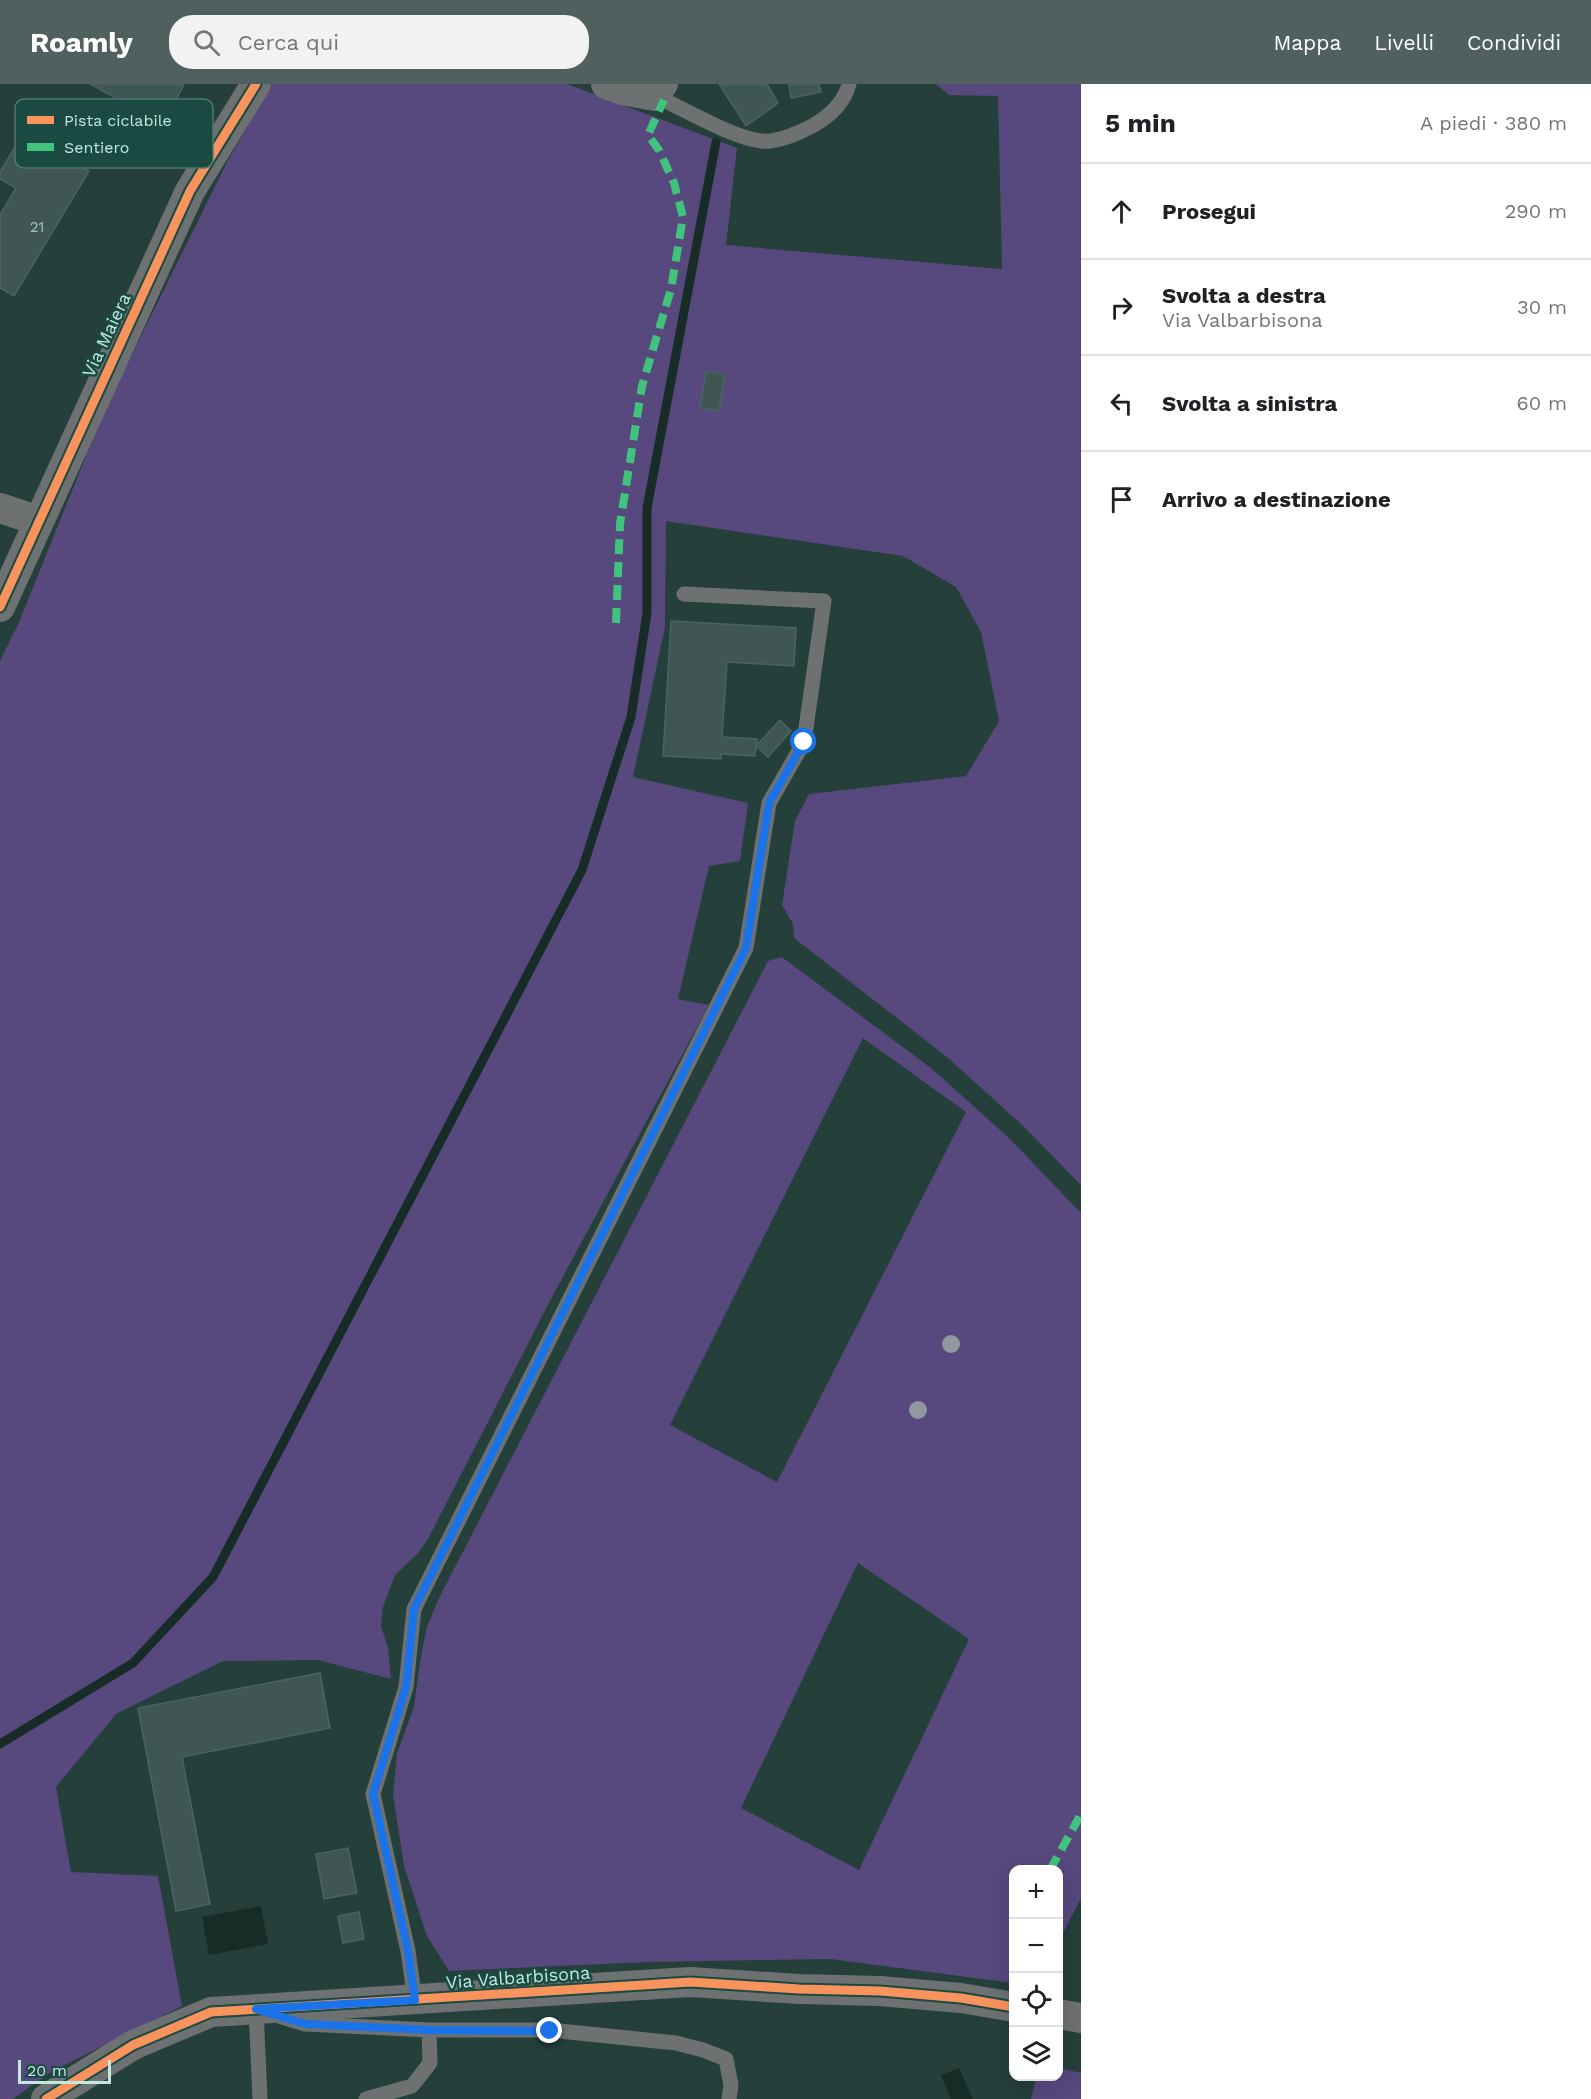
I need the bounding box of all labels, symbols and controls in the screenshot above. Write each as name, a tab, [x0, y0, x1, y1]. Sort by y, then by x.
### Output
search box	[169, 15, 589, 69]
text: Roamly	[30, 26, 133, 59]
icon: search	[190, 26, 223, 59]
text: Cerca qui	[238, 30, 339, 55]
text: Mappa	[1273, 30, 1341, 55]
text: Livelli	[1374, 30, 1434, 55]
text: Condividi	[1467, 30, 1561, 55]
legend	[15, 99, 213, 168]
text: 5 min	[1105, 108, 1176, 138]
text: Pista ciclabile	[64, 111, 172, 130]
text: A piedi · 380 m	[1420, 111, 1567, 135]
text: Sentiero	[64, 138, 129, 157]
icon: ahead	[1105, 195, 1138, 228]
text: Prosegui	[1162, 199, 1256, 224]
text: 290 m	[1505, 199, 1567, 223]
house number: 21	[30, 218, 44, 236]
text: Svolta a destra	[1162, 283, 1326, 308]
street label: Via Maiera	[77, 290, 135, 380]
icon: right	[1105, 291, 1138, 324]
text: 30 m	[1517, 295, 1567, 319]
text: Via Valbarbisona	[1162, 308, 1323, 332]
icon: left	[1105, 387, 1138, 420]
text: Svolta a sinistra	[1162, 391, 1337, 416]
text: 60 m	[1517, 391, 1567, 415]
icon: arrive	[1105, 483, 1138, 516]
text: Arrivo a destinazione	[1162, 487, 1391, 512]
route start	[790, 728, 816, 754]
map controls	[1009, 1865, 1063, 2081]
button: +	[1009, 1865, 1063, 1919]
button: −	[1009, 1919, 1063, 1973]
street label: Via Valbarbisona	[445, 1961, 591, 1993]
button: locate	[1009, 1973, 1063, 2027]
route end	[536, 2017, 562, 2043]
button: layers	[1009, 2027, 1063, 2081]
scale bar	[18, 2057, 111, 2084]
text: 20 m	[27, 2061, 67, 2080]

